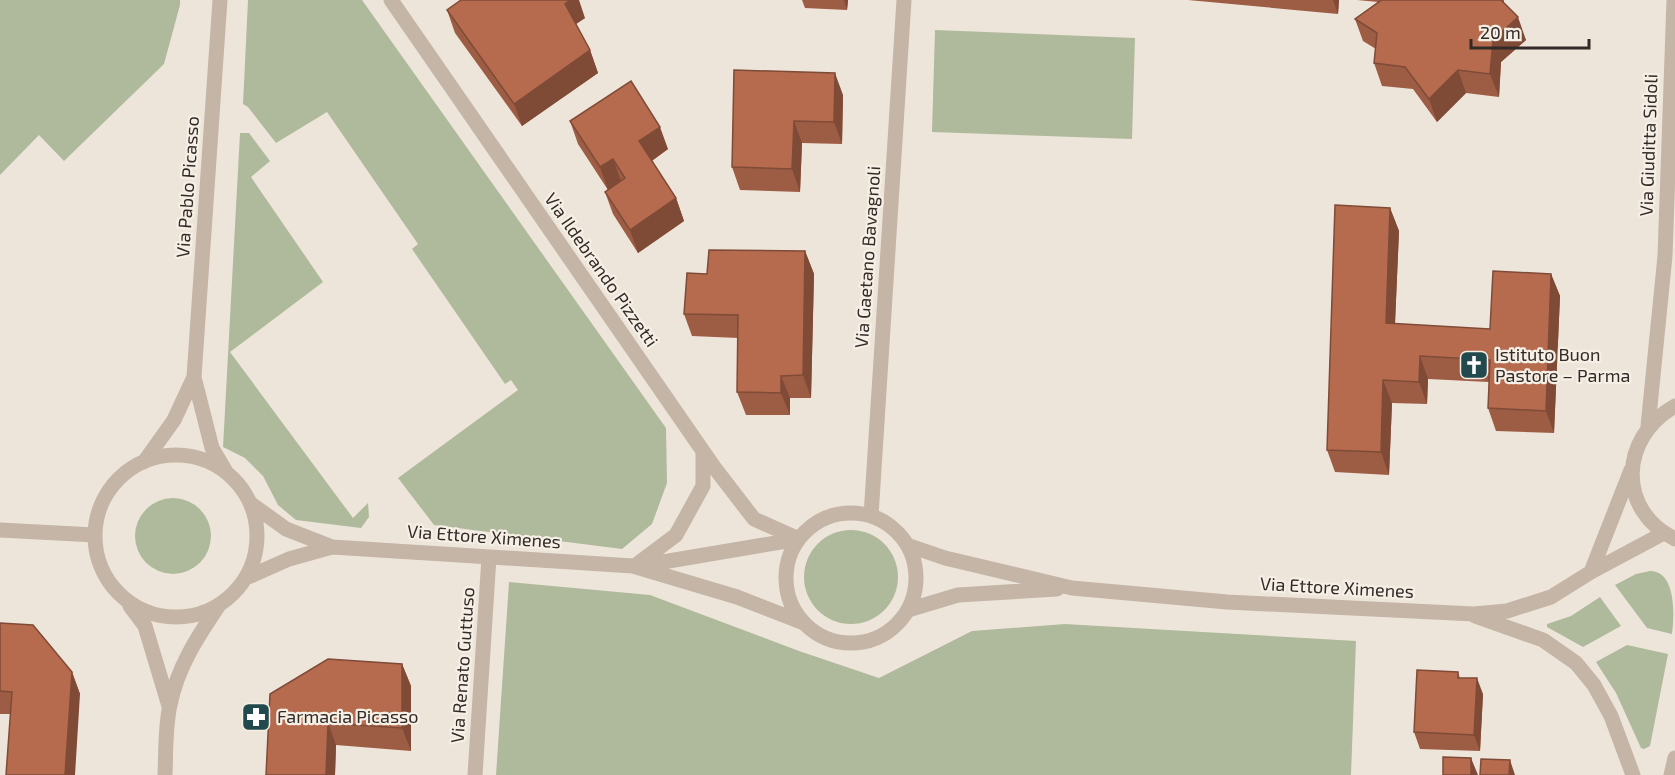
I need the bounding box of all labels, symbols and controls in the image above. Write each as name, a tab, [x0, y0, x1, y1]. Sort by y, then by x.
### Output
scale bar	[1471, 12, 1590, 50]
text: 20 m	[1480, 21, 1521, 43]
street label: Via Giuditta Sidoli	[1635, 73, 1661, 217]
street label: Via Pablo Picasso	[171, 115, 203, 258]
street label: Via Gaetano Bavagnoli	[850, 165, 884, 349]
street label: Via Ildebrando Pizzetti	[540, 188, 663, 351]
place label: Istituto Buon Pastore – Parma	[1495, 343, 1630, 386]
church icon: Istituto Buon Pastore – Parma	[1458, 349, 1490, 381]
street label: Via Ettore Ximenes	[406, 520, 562, 552]
street label: Via Ettore Ximenes	[1260, 572, 1415, 602]
street label: Via Renato Guttuso	[446, 586, 478, 744]
pharmacy icon: Farmacia Picasso	[240, 701, 272, 733]
place label: Farmacia Picasso	[277, 705, 418, 727]

